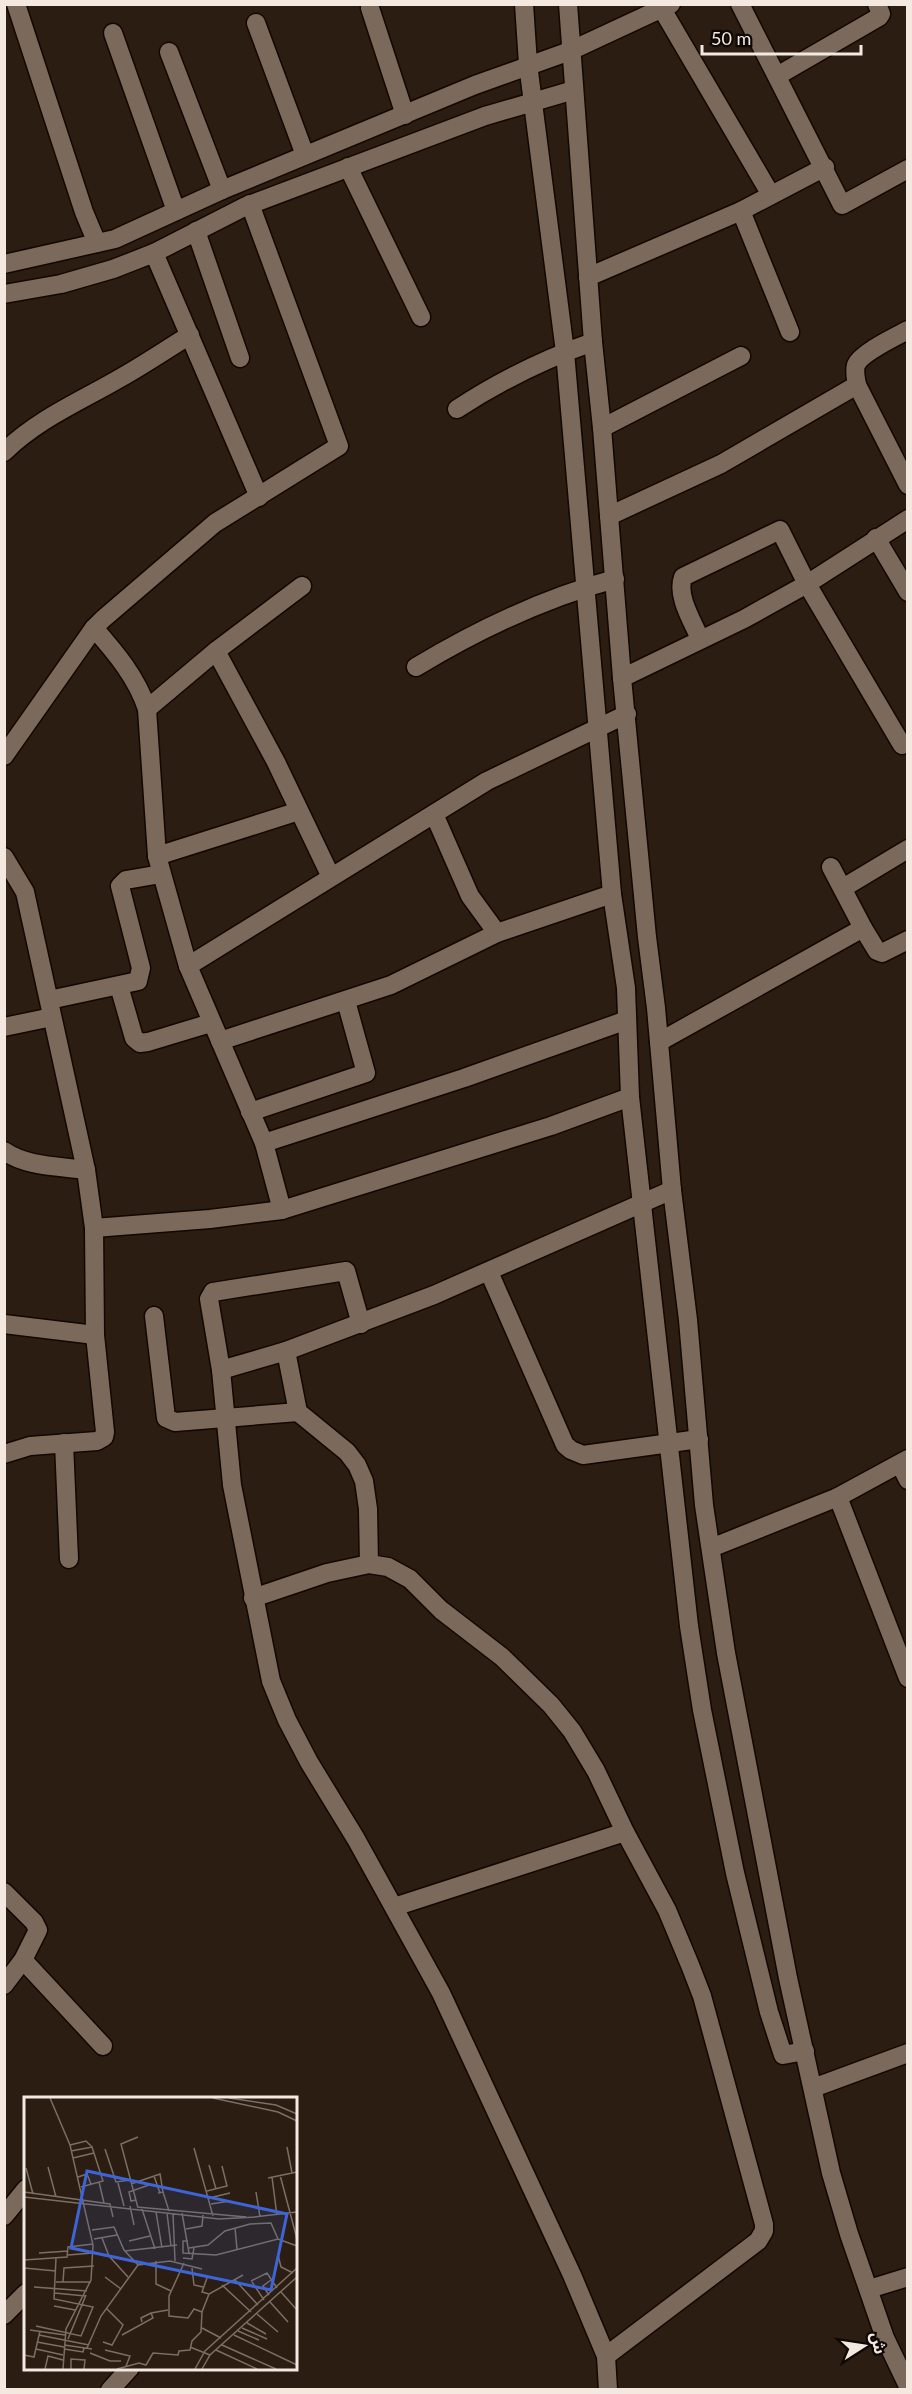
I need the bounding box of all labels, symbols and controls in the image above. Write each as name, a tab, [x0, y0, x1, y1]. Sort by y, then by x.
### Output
scale bar	[702, 18, 861, 56]
text: 50 m	[711, 27, 751, 49]
inset map	[24, 2097, 297, 2370]
north arrow	[834, 2316, 894, 2376]
text: ش	[867, 2330, 891, 2356]

